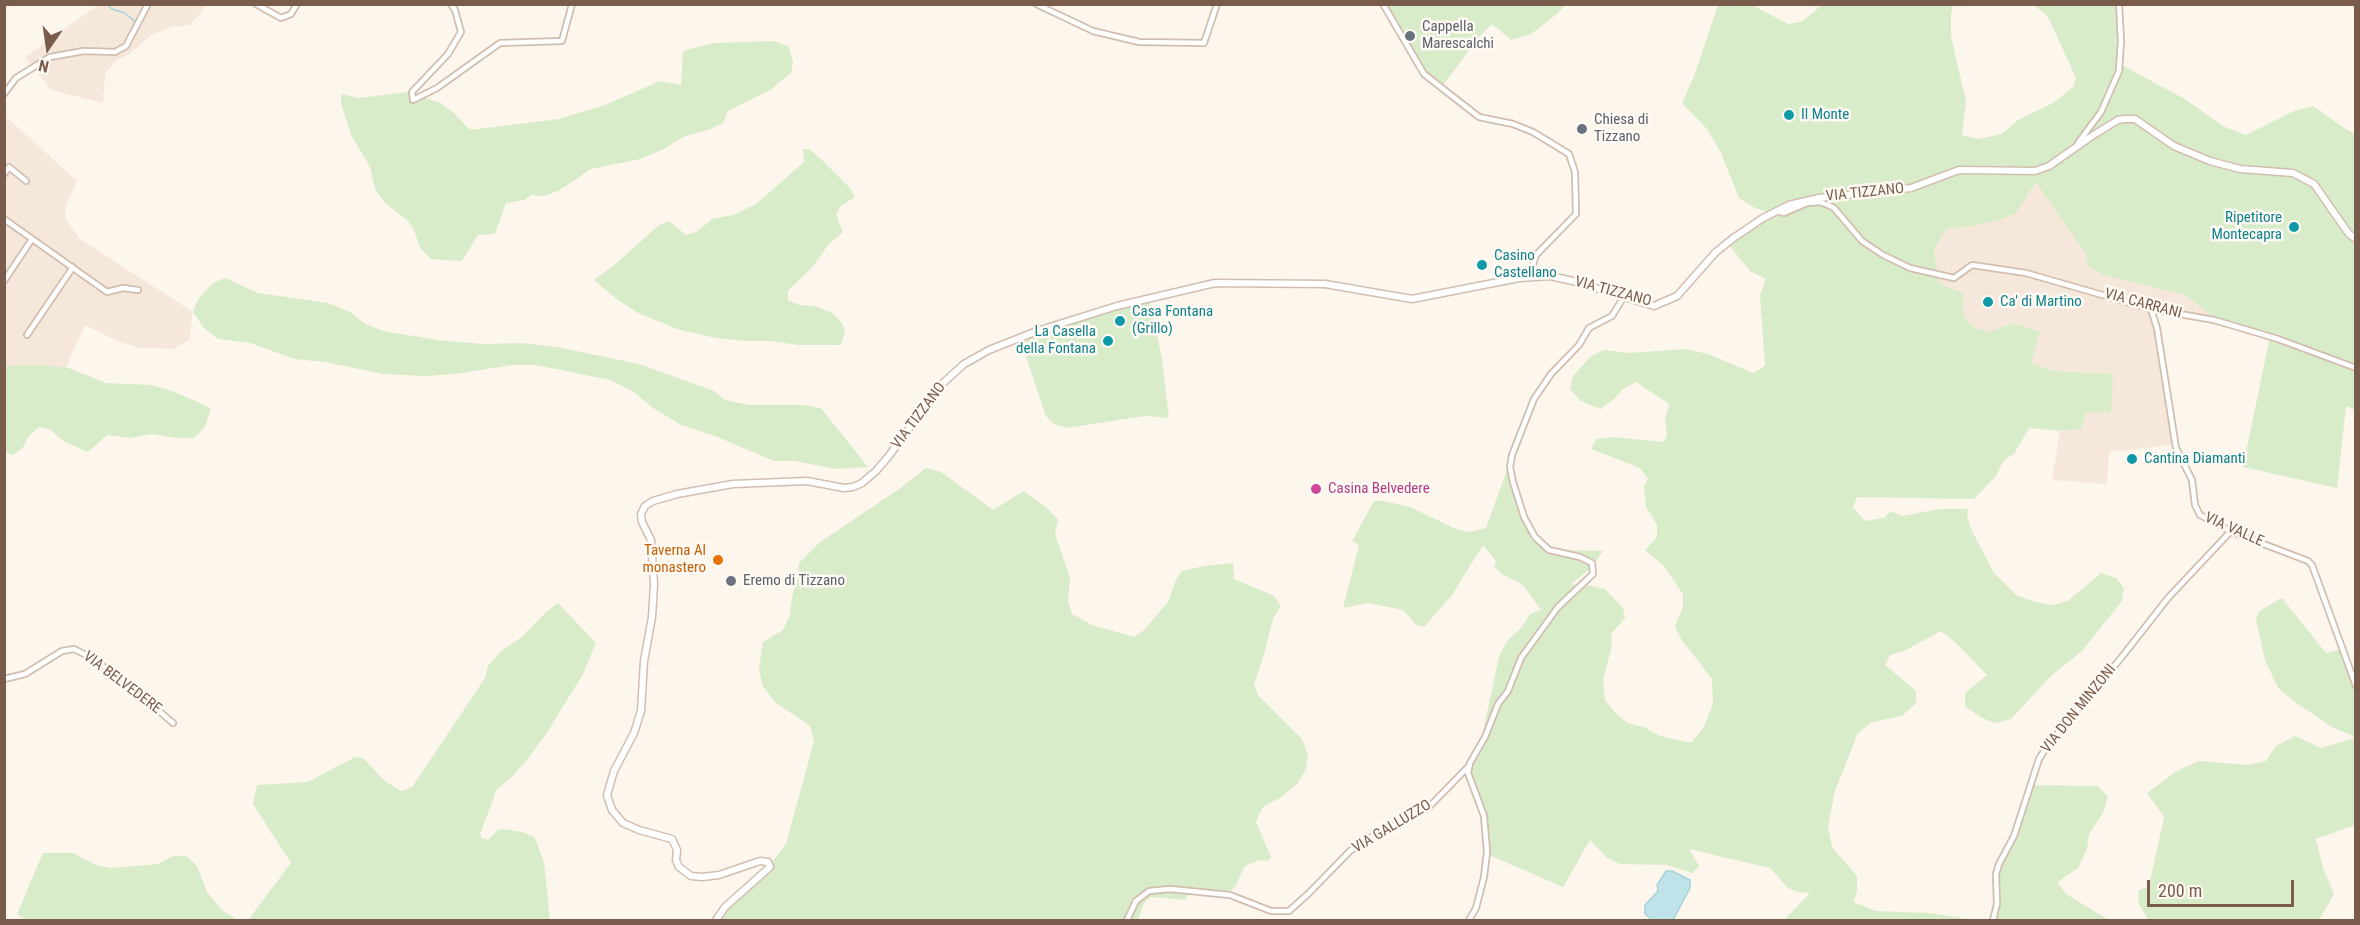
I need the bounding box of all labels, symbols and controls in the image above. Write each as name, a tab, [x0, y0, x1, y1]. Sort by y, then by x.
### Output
north arrow	[18, 18, 78, 78]
place label: Cappella Marescalchi	[1422, 18, 1494, 53]
marker: Cappella Marescalchi	[1403, 29, 1417, 43]
text: N	[37, 56, 51, 76]
place label: Il Monte	[1801, 106, 1849, 124]
marker: Il Monte	[1782, 108, 1796, 122]
place label: Chiesa di Tizzano	[1594, 111, 1649, 146]
marker: Chiesa di Tizzano	[1575, 122, 1589, 136]
street label: VIA TIZZANO	[1825, 180, 1905, 206]
place label: Ripetitore Montecapra	[2211, 209, 2282, 244]
marker: Ripetitore Montecapra	[2287, 220, 2301, 234]
place label: Casino Castellano	[1494, 247, 1557, 282]
marker: Casino Castellano	[1475, 258, 1489, 272]
street label: VIA TIZZANO	[1573, 273, 1653, 311]
street label: VIA CARRANI	[2102, 285, 2184, 323]
place label: Ca' di Martino	[2000, 293, 2082, 311]
marker: Ca' di Martino	[1981, 295, 1995, 309]
place label: Casa Fontana (Grillo)	[1132, 303, 1213, 338]
marker: Casa Fontana (Grillo)	[1113, 314, 1127, 328]
place label: La Casella della Fontana	[1016, 323, 1096, 358]
marker: La Casella della Fontana	[1101, 334, 1115, 348]
street label: VIA TIZZANO	[888, 379, 950, 453]
place label: Cantina Diamanti	[2144, 450, 2246, 468]
marker: Cantina Diamanti	[2125, 452, 2139, 466]
place label: Casina Belvedere	[1328, 480, 1430, 498]
marker: Casina Belvedere	[1309, 482, 1323, 496]
street label: VIA VALLE	[2202, 509, 2266, 551]
place label: Taverna Al monastero	[642, 542, 706, 577]
marker: Taverna Al monastero	[711, 553, 725, 567]
place label: Eremo di Tizzano	[743, 572, 845, 590]
marker: Eremo di Tizzano	[724, 574, 738, 588]
street label: VIA BELVEDERE	[79, 648, 165, 718]
street label: VIA DON MINZONI	[2038, 661, 2120, 757]
street label: VIA GALLUZZO	[1349, 796, 1435, 858]
scale bar	[2150, 868, 2297, 906]
text: 200 m	[2158, 880, 2202, 901]

